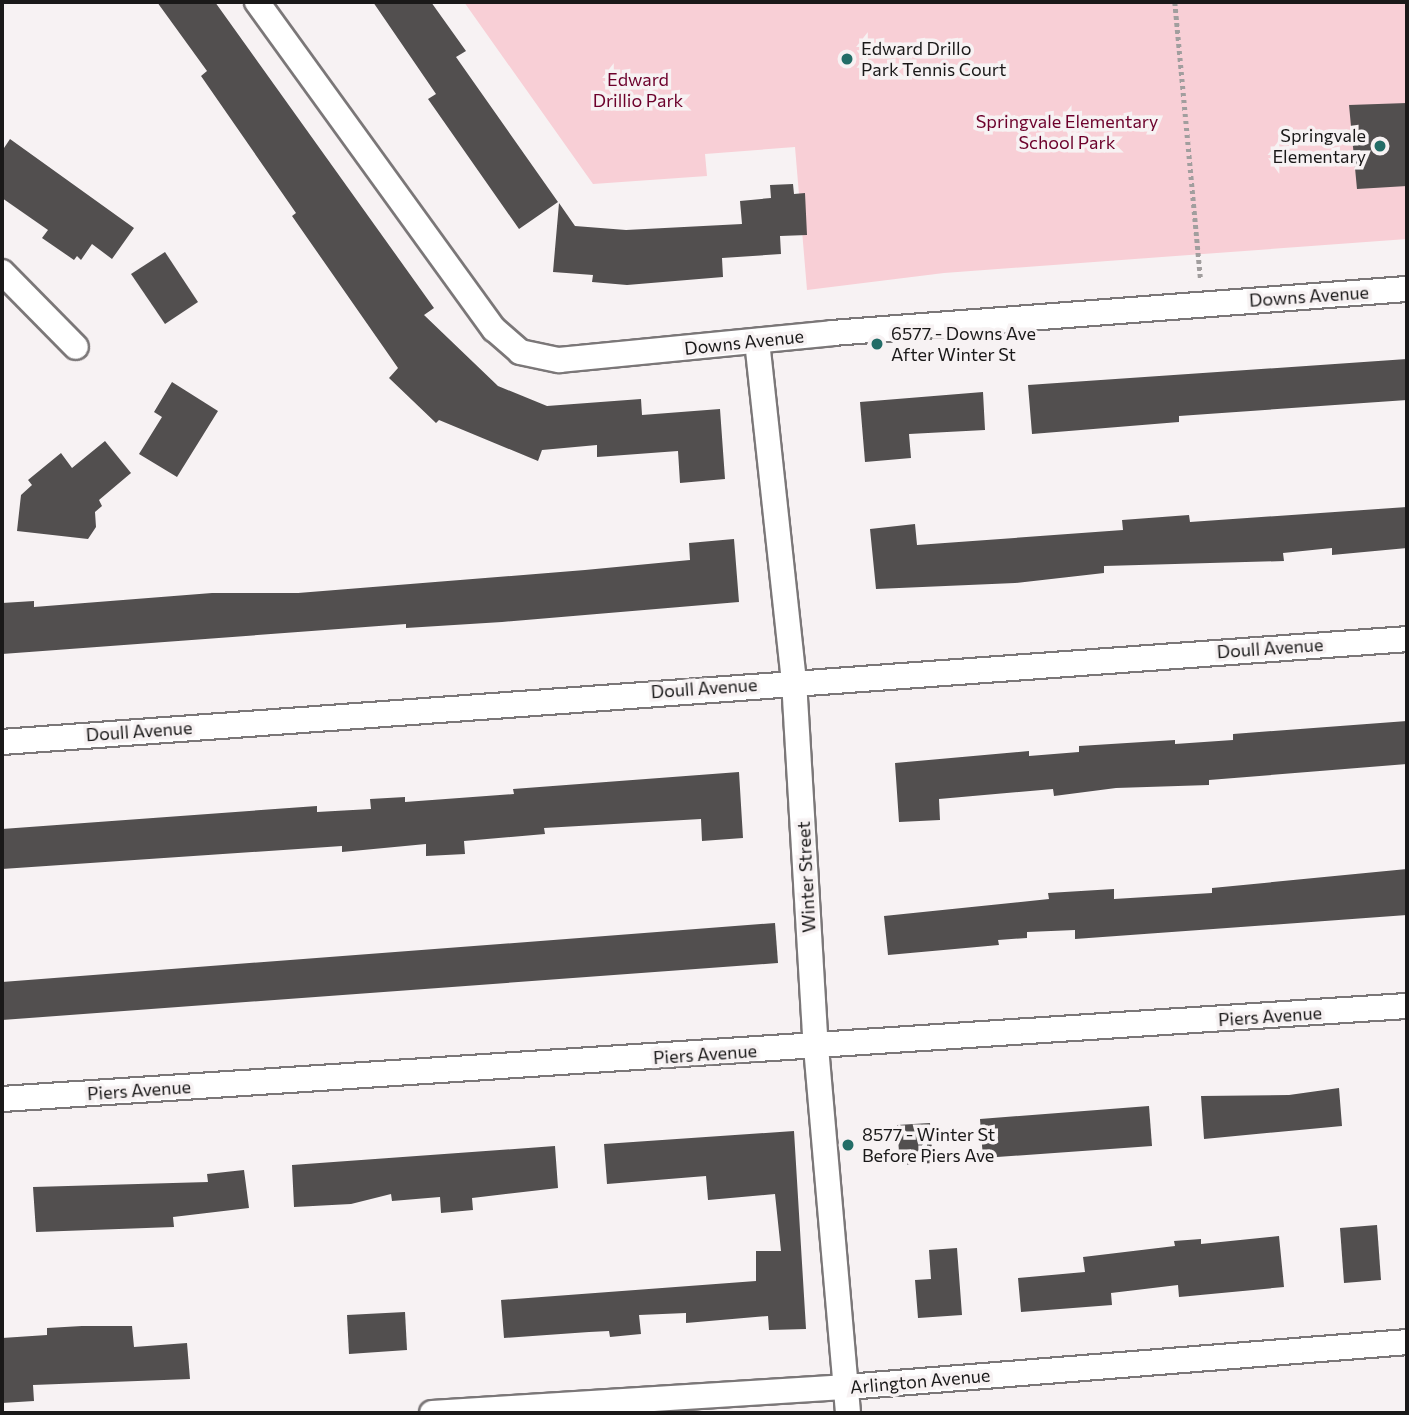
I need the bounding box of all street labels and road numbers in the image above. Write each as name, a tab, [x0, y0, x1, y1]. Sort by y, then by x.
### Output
street label: Downs Avenue	[1248, 281, 1370, 311]
street label: Downs Avenue	[683, 325, 805, 359]
street label: Doull Avenue	[1216, 634, 1324, 662]
street label: Doull Avenue	[650, 674, 758, 702]
street label: Doull Avenue	[85, 717, 193, 745]
street label: Winter Street	[792, 821, 820, 933]
street label: Piers Avenue	[1217, 1002, 1323, 1030]
street label: Piers Avenue	[652, 1040, 758, 1068]
street label: Piers Avenue	[86, 1076, 192, 1104]
street label: Arlington Avenue	[849, 1364, 991, 1398]

